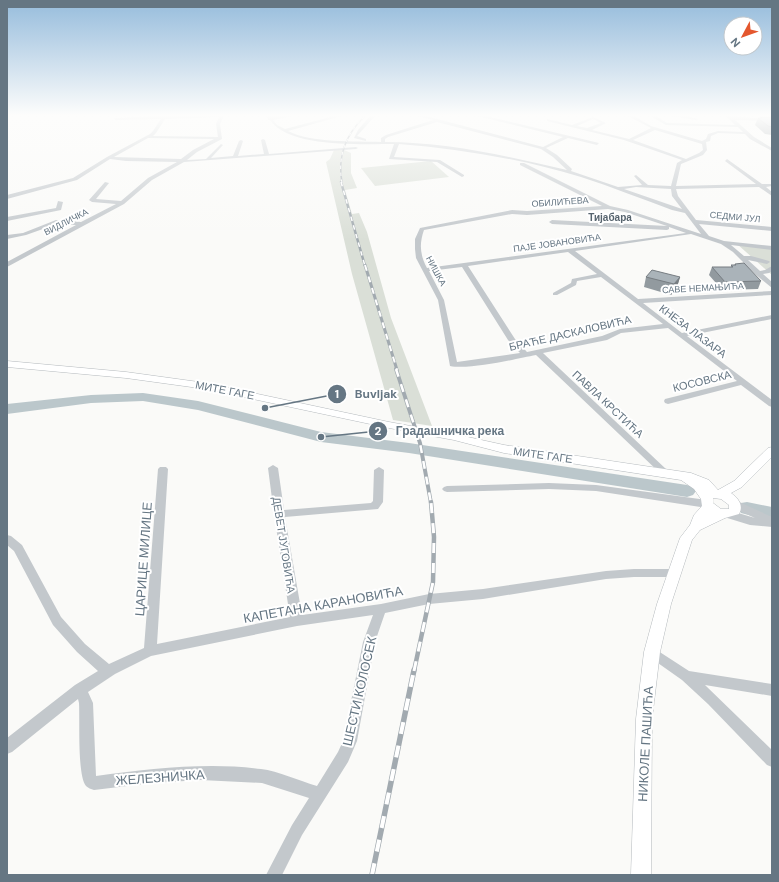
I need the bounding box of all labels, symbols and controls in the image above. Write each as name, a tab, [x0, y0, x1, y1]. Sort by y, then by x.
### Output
north arrow	[723, 16, 763, 56]
text: N	[728, 35, 743, 50]
street label: ОБИЛИЋЕВА	[531, 194, 589, 210]
street label: ВИДЛИЧКА	[42, 206, 90, 238]
street label: СЕДМИ ЈУЛ	[709, 209, 761, 225]
district label: Тијабара	[588, 211, 632, 224]
street label: ПАЈЕ ЈОВАНОВИЋА	[512, 231, 602, 255]
street label: НИШКА	[423, 254, 449, 288]
street label: САВЕ НЕМАЊИЋА	[662, 280, 744, 296]
street label: КНЕЗА ЛАЗАРА	[657, 301, 730, 361]
street label: БРАЋЕ ДАСКАЛОВИЋА	[508, 312, 633, 354]
street label: ПАВЛА КРСТИЋА	[569, 367, 647, 441]
street label: КОСОВСКА	[671, 367, 733, 395]
street label: МИТЕ ГАГЕ	[194, 377, 256, 403]
callout: Buvljak	[327, 382, 406, 406]
text: 1	[335, 386, 339, 402]
text: Buvljak	[355, 386, 397, 402]
callout: Градашничка река	[368, 419, 512, 443]
text: 2	[375, 423, 382, 439]
text: Градашничка река	[396, 423, 505, 439]
street label: МИТЕ ГАГЕ	[512, 444, 574, 466]
street label: ДЕВЕТ ЈУГОВИЋА	[269, 496, 299, 595]
street label: ЦАРИЦЕ МИЛИЦЕ	[131, 501, 156, 617]
street label: КАПЕТАНА КАРАНОВИЋА	[242, 582, 405, 627]
street label: ШЕСТИ КОЛОСЕК	[339, 634, 380, 748]
street label: НИКОЛЕ ПАШИЋА	[634, 685, 657, 802]
street label: ЖЕЛЕЗНИЧКА	[115, 766, 205, 789]

